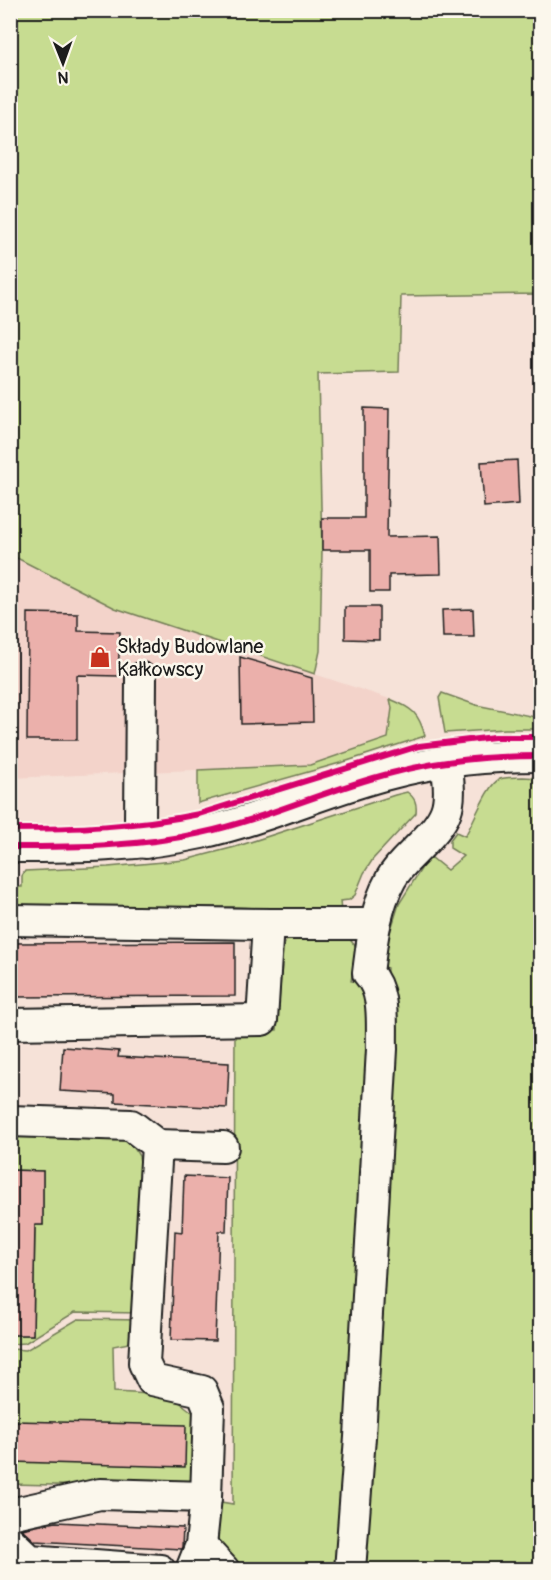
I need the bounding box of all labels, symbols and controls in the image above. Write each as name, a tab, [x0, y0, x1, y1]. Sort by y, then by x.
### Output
north arrow	[33, 33, 93, 93]
text: N	[57, 67, 69, 87]
place label: Składy Budowlane Kałkowscy	[117, 634, 263, 682]
shop icon: Składy Budowlane Kałkowscy	[88, 645, 112, 669]

